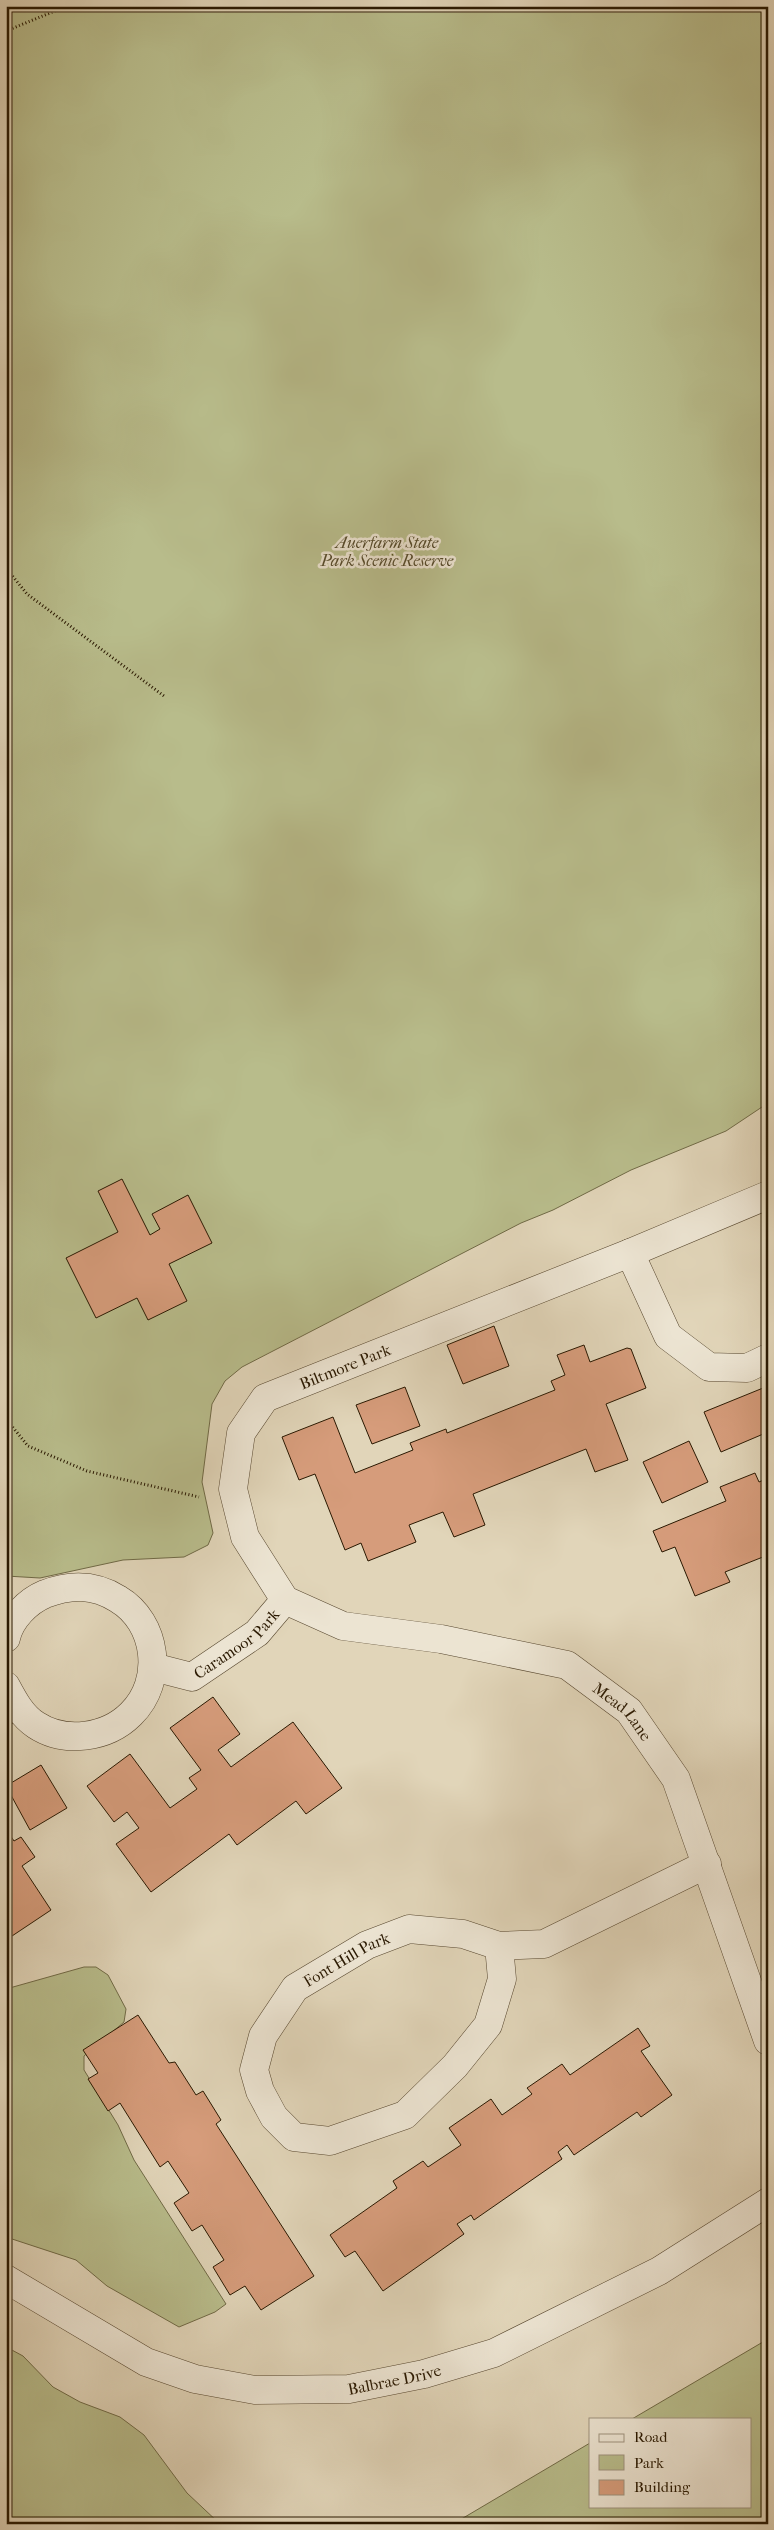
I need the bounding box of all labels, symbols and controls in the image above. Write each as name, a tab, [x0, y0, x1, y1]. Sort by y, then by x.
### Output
park label: Auerfarm State Park Scenic Reserve	[320, 533, 454, 570]
street label: Biltmore Park	[297, 1339, 394, 1393]
street label: Caramoor Park	[190, 1604, 284, 1683]
street label: Mead Lane	[589, 1678, 656, 1744]
street label: Font Hill Park	[299, 1928, 393, 1991]
street label: Balbrae Drive	[346, 2360, 444, 2399]
legend	[589, 2418, 752, 2508]
text: Road	[634, 2428, 668, 2446]
text: Park	[634, 2454, 664, 2472]
text: Building	[634, 2478, 691, 2496]

